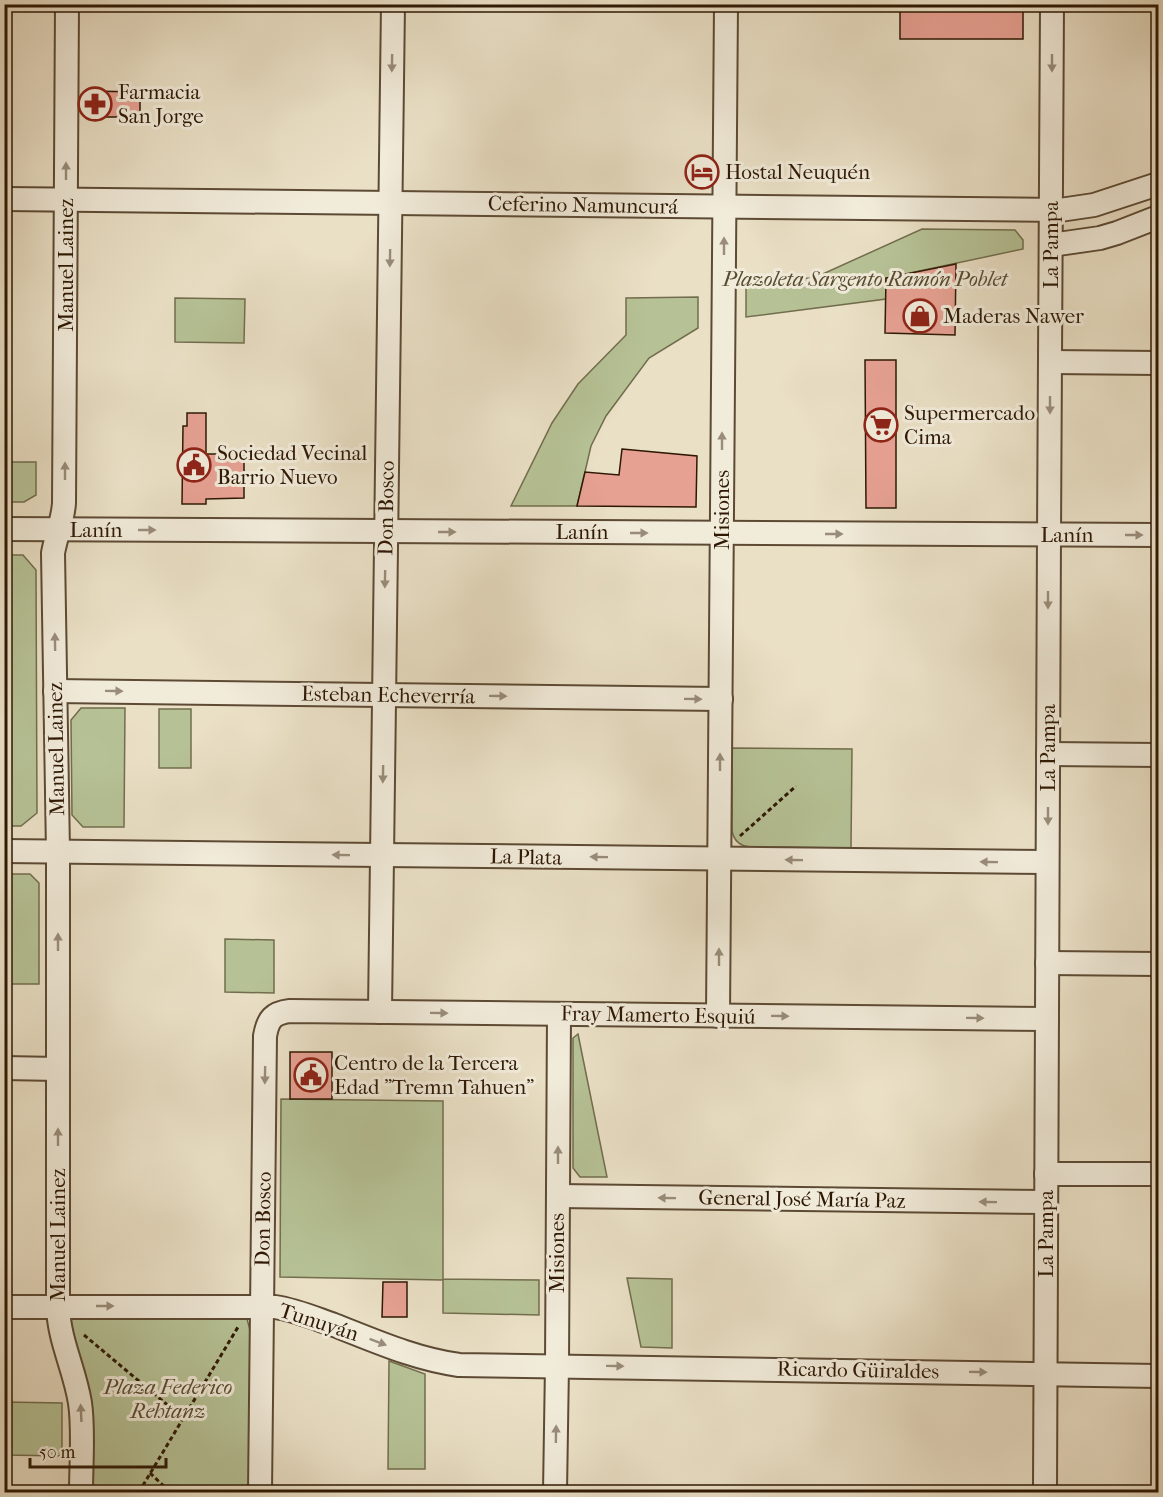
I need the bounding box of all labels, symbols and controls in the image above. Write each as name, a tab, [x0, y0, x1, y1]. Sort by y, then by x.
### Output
one-way arrow	[387, 53, 397, 72]
one-way arrow	[1047, 53, 1057, 72]
place label: Farmacia San Jorge	[118, 80, 204, 128]
pharmacy icon: Farmacia San Jorge	[77, 86, 113, 122]
hotel icon: Hostal Neuquén	[684, 154, 720, 190]
place label: Hostal Neuquén	[725, 160, 870, 184]
one-way arrow	[61, 162, 71, 181]
street label: Ceferino Namuncurá	[488, 191, 679, 219]
street label: Manuel Lainez	[54, 198, 78, 332]
street label: La Pampa	[1039, 201, 1063, 289]
one-way arrow	[719, 237, 729, 256]
one-way arrow	[385, 248, 394, 267]
park label: Plazoleta Sargento Ramón Poblet	[722, 267, 1009, 291]
shop icon: Maderas Nawer	[902, 298, 938, 334]
place label: Maderas Nawer	[943, 304, 1084, 328]
one-way arrow	[1045, 395, 1054, 414]
place label: Supermercado Cima	[904, 401, 1035, 449]
supermarket icon: Supermercado Cima	[863, 407, 899, 443]
one-way arrow	[718, 432, 727, 451]
place label: Sociedad Vecinal Barrio Nuevo	[217, 441, 368, 489]
public building icon: Sociedad Vecinal Barrio Nuevo	[176, 447, 212, 483]
street label: Don Bosco	[373, 460, 399, 556]
one-way arrow	[60, 462, 69, 481]
street label: Misiones	[710, 470, 734, 550]
street label: Lanín	[69, 518, 123, 542]
street label: Lanín	[555, 520, 609, 544]
street label: Lanín	[1040, 523, 1094, 547]
one-way arrow	[137, 525, 156, 535]
one-way arrow	[437, 527, 456, 536]
one-way arrow	[629, 528, 648, 538]
one-way arrow	[824, 529, 843, 539]
one-way arrow	[1124, 530, 1143, 540]
one-way arrow	[381, 569, 390, 588]
one-way arrow	[1043, 590, 1053, 609]
one-way arrow	[50, 632, 60, 651]
street label: Esteban Echeverría	[301, 681, 475, 709]
street label: Manuel Lainez	[43, 682, 69, 816]
one-way arrow	[104, 687, 123, 696]
one-way arrow	[488, 692, 507, 701]
one-way arrow	[683, 694, 702, 704]
street label: La Pampa	[1036, 704, 1060, 792]
one-way arrow	[715, 753, 725, 772]
one-way arrow	[378, 764, 388, 783]
one-way arrow	[1043, 806, 1053, 825]
street label: La Plata	[490, 844, 563, 870]
one-way arrow	[331, 850, 350, 860]
one-way arrow	[589, 853, 608, 862]
one-way arrow	[784, 855, 803, 864]
one-way arrow	[979, 857, 998, 867]
one-way arrow	[53, 932, 63, 951]
one-way arrow	[714, 948, 724, 967]
street label: Fray Mamerto Esquiú	[560, 1001, 756, 1029]
one-way arrow	[429, 1008, 448, 1018]
one-way arrow	[771, 1011, 790, 1021]
one-way arrow	[966, 1013, 985, 1023]
place label: Centro de la Tercera Edad "Tremn Tahuen"	[334, 1051, 534, 1099]
public building icon: Centro de la Tercera Edad "Tremn Tahuen"	[293, 1057, 329, 1093]
one-way arrow	[260, 1066, 270, 1085]
one-way arrow	[53, 1127, 63, 1146]
one-way arrow	[553, 1146, 563, 1165]
street label: Manuel Lainez	[46, 1168, 70, 1302]
street label: Don Bosco	[250, 1171, 276, 1267]
street label: General José María Paz	[698, 1185, 906, 1213]
street label: La Pampa	[1034, 1190, 1058, 1278]
one-way arrow	[657, 1193, 676, 1203]
one-way arrow	[978, 1197, 997, 1206]
street label: Misiones	[545, 1213, 569, 1293]
street label: Tunuyán	[276, 1298, 362, 1346]
one-way arrow	[95, 1302, 114, 1311]
one-way arrow	[369, 1338, 387, 1347]
street label: Ricardo Güiraldes	[777, 1357, 940, 1383]
one-way arrow	[606, 1362, 625, 1371]
one-way arrow	[969, 1368, 988, 1377]
park label: Plaza Federico Rehtanz	[103, 1375, 233, 1423]
one-way arrow	[76, 1404, 85, 1423]
one-way arrow	[551, 1425, 560, 1444]
scale bar	[30, 1431, 166, 1469]
text: 50 m	[39, 1442, 76, 1463]

